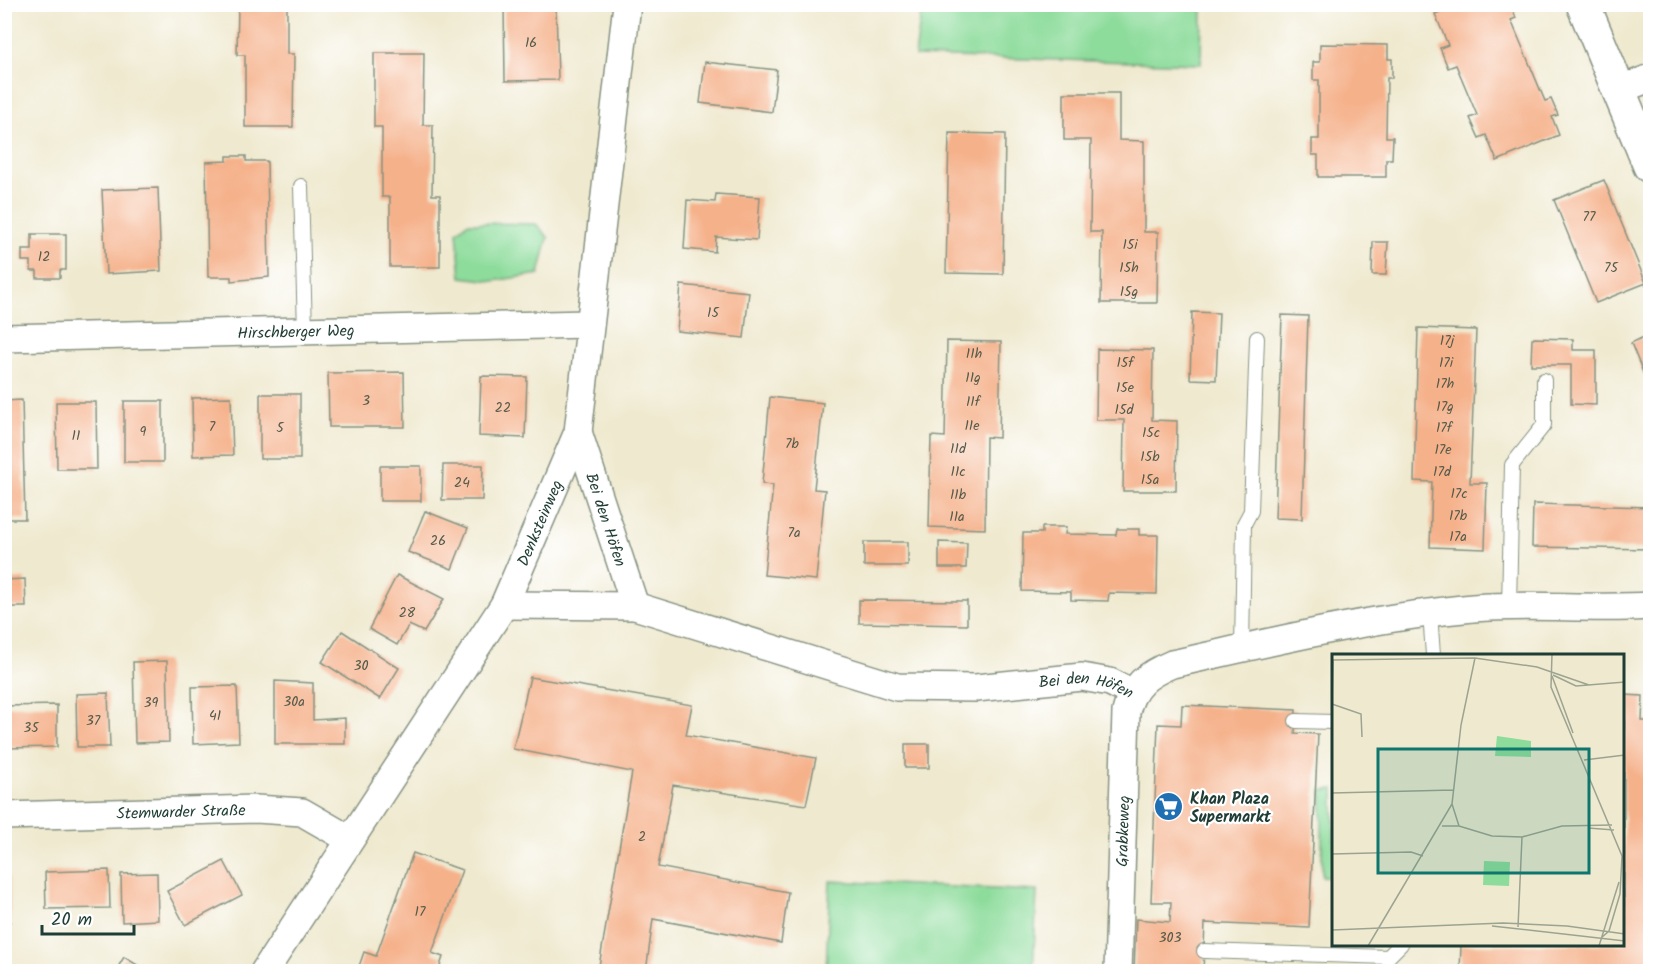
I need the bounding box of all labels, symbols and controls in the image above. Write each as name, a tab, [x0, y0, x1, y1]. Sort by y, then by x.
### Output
house number: 16	[525, 32, 537, 54]
house number: 77	[1583, 206, 1596, 228]
house number: 15i	[1122, 234, 1138, 256]
house number: 12	[38, 246, 50, 268]
house number: 15h	[1119, 257, 1139, 279]
house number: 75	[1604, 257, 1619, 279]
house number: 15g	[1120, 281, 1138, 303]
house number: 15	[707, 302, 720, 324]
street label: Hirschberger Weg	[237, 319, 355, 346]
house number: 17j	[1440, 330, 1455, 352]
house number: 11h	[966, 343, 982, 365]
house number: 15f	[1116, 352, 1135, 374]
house number: 17i	[1439, 352, 1454, 374]
house number: 11g	[965, 367, 981, 389]
house number: 17h	[1436, 373, 1454, 395]
house number: 15e	[1116, 377, 1135, 399]
house number: 3	[362, 390, 370, 412]
house number: 11f	[966, 391, 982, 413]
house number: 17g	[1436, 396, 1454, 418]
house number: 22	[495, 397, 511, 419]
house number: 15d	[1115, 399, 1134, 421]
house number: 11e	[964, 415, 980, 437]
house number: 7	[209, 416, 216, 438]
house number: 5	[276, 417, 285, 439]
house number: 17f	[1436, 417, 1454, 439]
house number: 9	[140, 421, 147, 443]
house number: 15c	[1142, 422, 1160, 444]
house number: 11	[72, 425, 80, 447]
house number: 7b	[785, 433, 800, 455]
house number: 11d	[950, 438, 967, 460]
house number: 17e	[1434, 439, 1452, 461]
house number: 15b	[1140, 446, 1160, 468]
house number: 11c	[950, 461, 966, 483]
house number: 17d	[1433, 461, 1452, 483]
house number: 15a	[1141, 469, 1159, 491]
street label: Bei den Höfen	[578, 470, 632, 570]
house number: 24	[454, 472, 470, 494]
street label: Denksteinweg	[511, 476, 570, 570]
house number: 17c	[1450, 483, 1468, 505]
house number: 11b	[950, 484, 967, 506]
house number: 17b	[1449, 505, 1468, 527]
house number: 11a	[949, 506, 965, 528]
house number: 7a	[787, 522, 801, 544]
house number: 17a	[1449, 526, 1467, 548]
house number: 26	[430, 530, 446, 552]
house number: 28	[399, 602, 416, 624]
inset map	[1332, 654, 1625, 946]
house number: 30	[354, 655, 369, 677]
street label: Bei den Höfen	[1038, 666, 1138, 706]
house number: 30a	[283, 691, 305, 713]
house number: 39	[144, 692, 159, 714]
house number: 41	[209, 705, 221, 727]
house number: 37	[86, 710, 101, 732]
house number: 35	[23, 717, 40, 739]
place label: Khan Plaza Supermarkt	[1190, 787, 1272, 830]
supermarket icon: Khan Plaza Supermarkt	[1153, 791, 1185, 823]
street label: Grabkeweg	[1110, 795, 1137, 867]
street label: Stemwarder Straße	[116, 798, 246, 827]
house number: 2	[638, 826, 646, 848]
scale bar	[42, 898, 134, 936]
house number: 17	[415, 901, 426, 923]
text: 20 m	[51, 906, 92, 935]
house number: 303	[1159, 927, 1182, 949]

